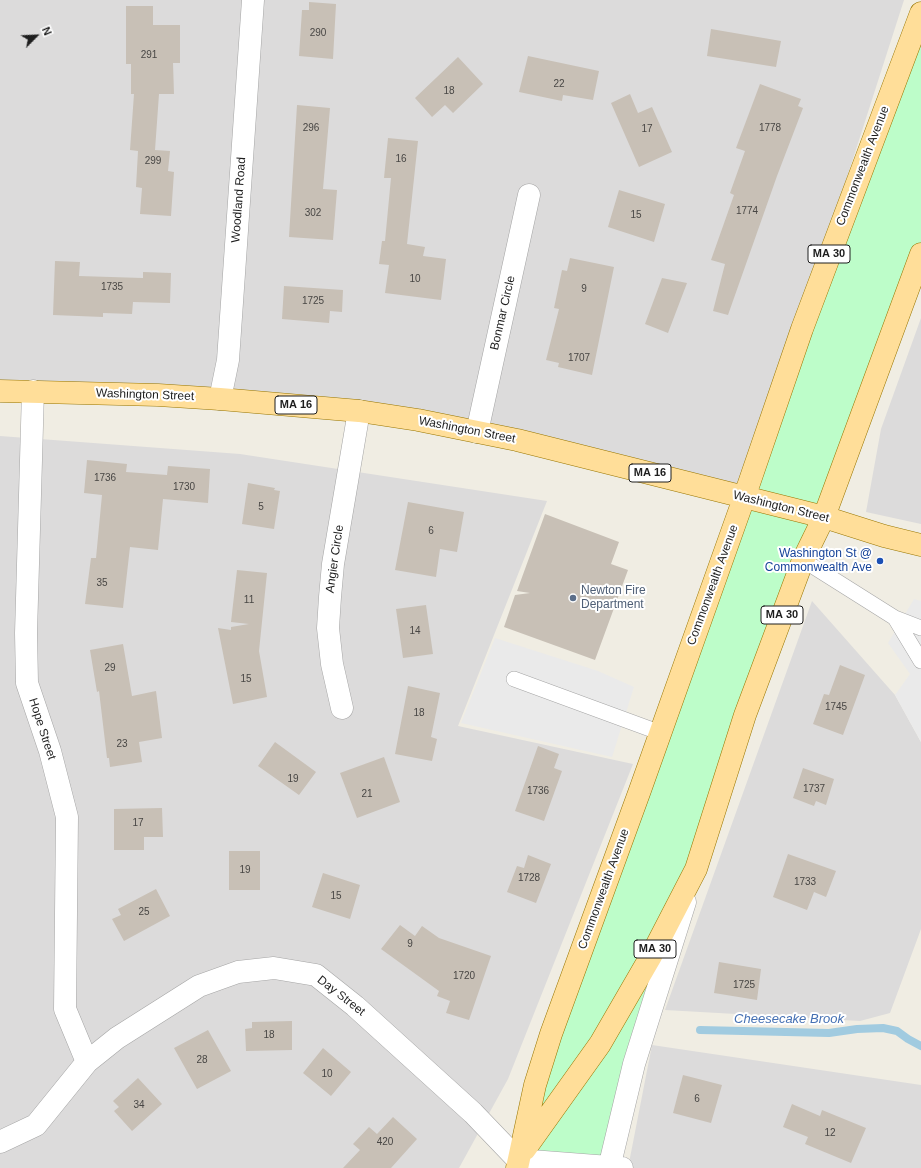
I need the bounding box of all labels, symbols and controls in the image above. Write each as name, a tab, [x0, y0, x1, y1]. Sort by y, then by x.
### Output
north arrow	[16, 16, 56, 56]
text: N	[40, 25, 54, 37]
house number: 290	[310, 27, 326, 39]
house number: 291	[141, 49, 157, 61]
house number: 22	[553, 78, 565, 90]
house number: 18	[443, 85, 455, 97]
street label: Commonwealth Avenue	[833, 104, 893, 228]
house number: 296	[303, 122, 319, 134]
house number: 1778	[759, 122, 781, 134]
house number: 17	[641, 123, 653, 135]
house number: 16	[395, 153, 407, 165]
house number: 299	[145, 155, 161, 167]
street label: Woodland Road	[229, 157, 249, 243]
house number: 1774	[736, 205, 758, 217]
house number: 302	[305, 207, 321, 219]
house number: 15	[630, 209, 642, 221]
road number: MA 30	[808, 245, 850, 263]
house number: 10	[409, 273, 421, 285]
street label: Bonmar Circle	[487, 274, 519, 352]
house number: 1735	[101, 281, 123, 293]
house number: 9	[581, 283, 587, 295]
house number: 1725	[302, 295, 324, 307]
house number: 1707	[568, 352, 590, 364]
street label: Washington Street	[96, 386, 194, 404]
road number: MA 16	[275, 396, 317, 414]
street label: Washington Street	[417, 414, 517, 446]
road number: MA 16	[629, 464, 671, 482]
house number: 1736	[94, 472, 116, 484]
house number: 1730	[173, 481, 195, 493]
street label: Washington Street	[732, 488, 830, 526]
house number: 5	[258, 501, 264, 513]
street label: Commonwealth Avenue	[684, 523, 742, 647]
street label: Angier Circle	[323, 524, 347, 594]
house number: 6	[428, 525, 434, 537]
place label: Washington St @ Commonwealth Ave	[765, 547, 872, 575]
marker: Washington St @ Commonwealth Ave	[875, 556, 885, 566]
house number: 35	[96, 577, 108, 589]
place label: Newton Fire Department	[581, 584, 646, 612]
marker: Newton Fire Department	[568, 593, 578, 603]
house number: 11	[244, 594, 254, 606]
road number: MA 30	[761, 606, 803, 624]
house number: 14	[409, 625, 421, 637]
house number: 29	[104, 662, 116, 674]
house number: 15	[240, 673, 252, 685]
street label: Hope Street	[25, 696, 59, 762]
house number: 1745	[825, 701, 847, 713]
house number: 18	[413, 707, 425, 719]
house number: 23	[116, 738, 128, 750]
house number: 19	[287, 773, 299, 785]
house number: 1737	[803, 783, 825, 795]
house number: 1736	[527, 785, 549, 797]
house number: 21	[361, 788, 373, 800]
house number: 17	[132, 817, 144, 829]
street label: Commonwealth Avenue	[575, 827, 633, 951]
house number: 19	[239, 864, 251, 876]
house number: 1728	[518, 872, 540, 884]
house number: 1733	[794, 876, 816, 888]
house number: 15	[330, 890, 342, 902]
house number: 25	[138, 906, 150, 918]
house number: 9	[407, 938, 413, 950]
road number: MA 30	[634, 940, 676, 958]
house number: 1720	[453, 970, 475, 982]
street label: Day Street	[314, 973, 368, 1019]
house number: 1725	[733, 979, 755, 991]
water label: Cheesecake Brook	[734, 1011, 844, 1027]
house number: 18	[263, 1029, 275, 1041]
house number: 28	[196, 1054, 208, 1066]
house number: 10	[321, 1068, 333, 1080]
house number: 6	[694, 1093, 700, 1105]
house number: 34	[133, 1099, 145, 1111]
house number: 12	[824, 1127, 836, 1139]
house number: 420	[377, 1136, 393, 1148]

